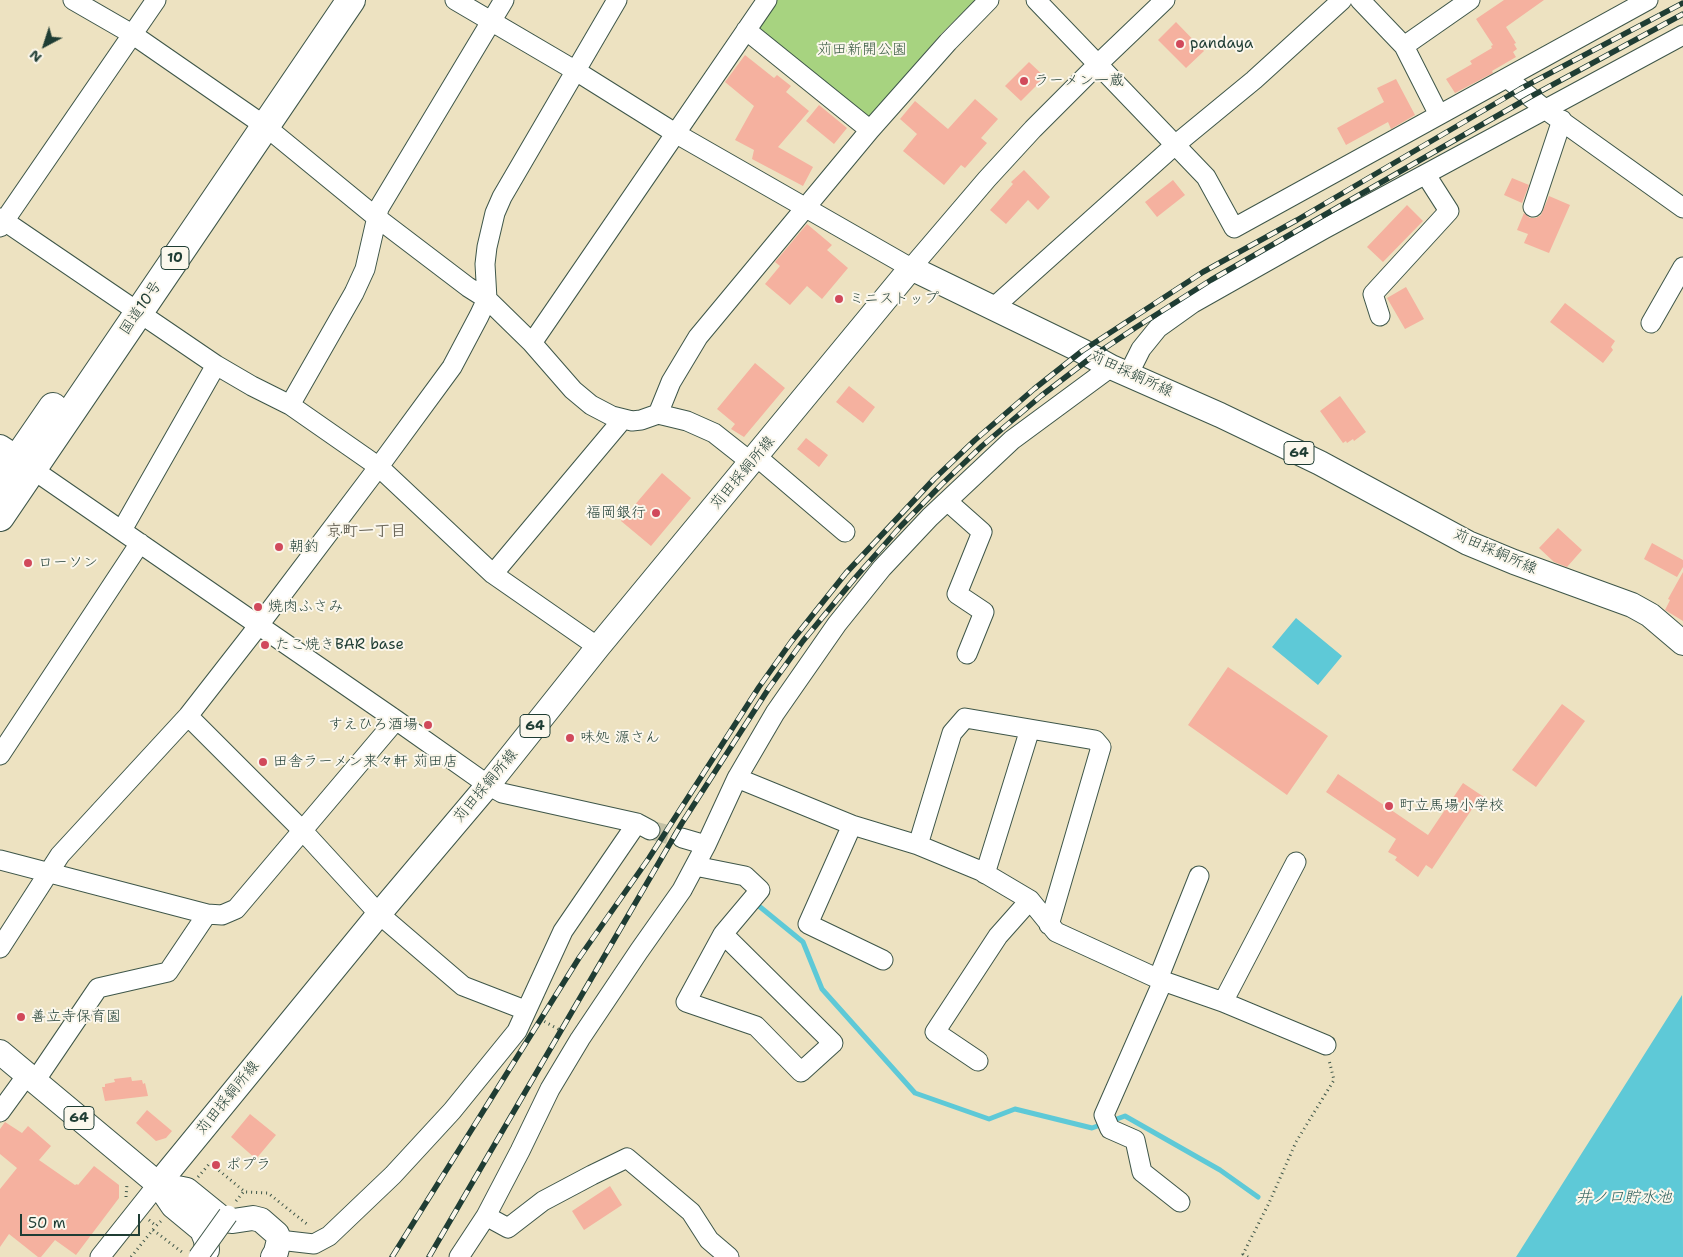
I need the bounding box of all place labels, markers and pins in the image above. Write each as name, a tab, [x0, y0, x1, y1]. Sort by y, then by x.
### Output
place label: pandaya	[1190, 35, 1253, 53]
marker: pandaya	[1174, 38, 1186, 50]
place label: ラーメン一蔵	[1034, 72, 1124, 90]
marker: ラーメン一蔵	[1018, 75, 1030, 87]
place label: ミニストップ	[849, 290, 939, 308]
marker: ミニストップ	[833, 293, 845, 305]
place label: 福岡銀行	[586, 504, 646, 522]
marker: 福岡銀行	[650, 507, 662, 519]
place label: 朝釣	[289, 538, 319, 556]
marker: 朝釣	[273, 541, 285, 553]
place label: ローソン	[38, 554, 98, 572]
marker: ローソン	[22, 557, 34, 569]
place label: 焼肉ふさみ	[268, 598, 343, 616]
marker: 焼肉ふさみ	[252, 601, 264, 613]
place label: たこ焼きBAR base	[275, 636, 404, 654]
marker: たこ焼きBAR base	[259, 639, 271, 651]
place label: すえひろ酒場	[328, 716, 418, 734]
marker: すえひろ酒場	[422, 719, 434, 731]
place label: 味処 源さん	[580, 729, 660, 747]
marker: 味処 源さん	[564, 732, 576, 744]
place label: 田舎ラーメン来々軒 苅田店	[273, 753, 458, 771]
marker: 田舎ラーメン来々軒 苅田店	[257, 756, 269, 768]
place label: 町立馬場小学校	[1399, 797, 1504, 815]
marker: 町立馬場小学校	[1383, 800, 1395, 812]
place label: 善立寺保育園	[31, 1008, 121, 1026]
marker: 善立寺保育園	[15, 1011, 27, 1023]
place label: ポプラ	[226, 1156, 271, 1174]
marker: ポプラ	[210, 1159, 222, 1171]

